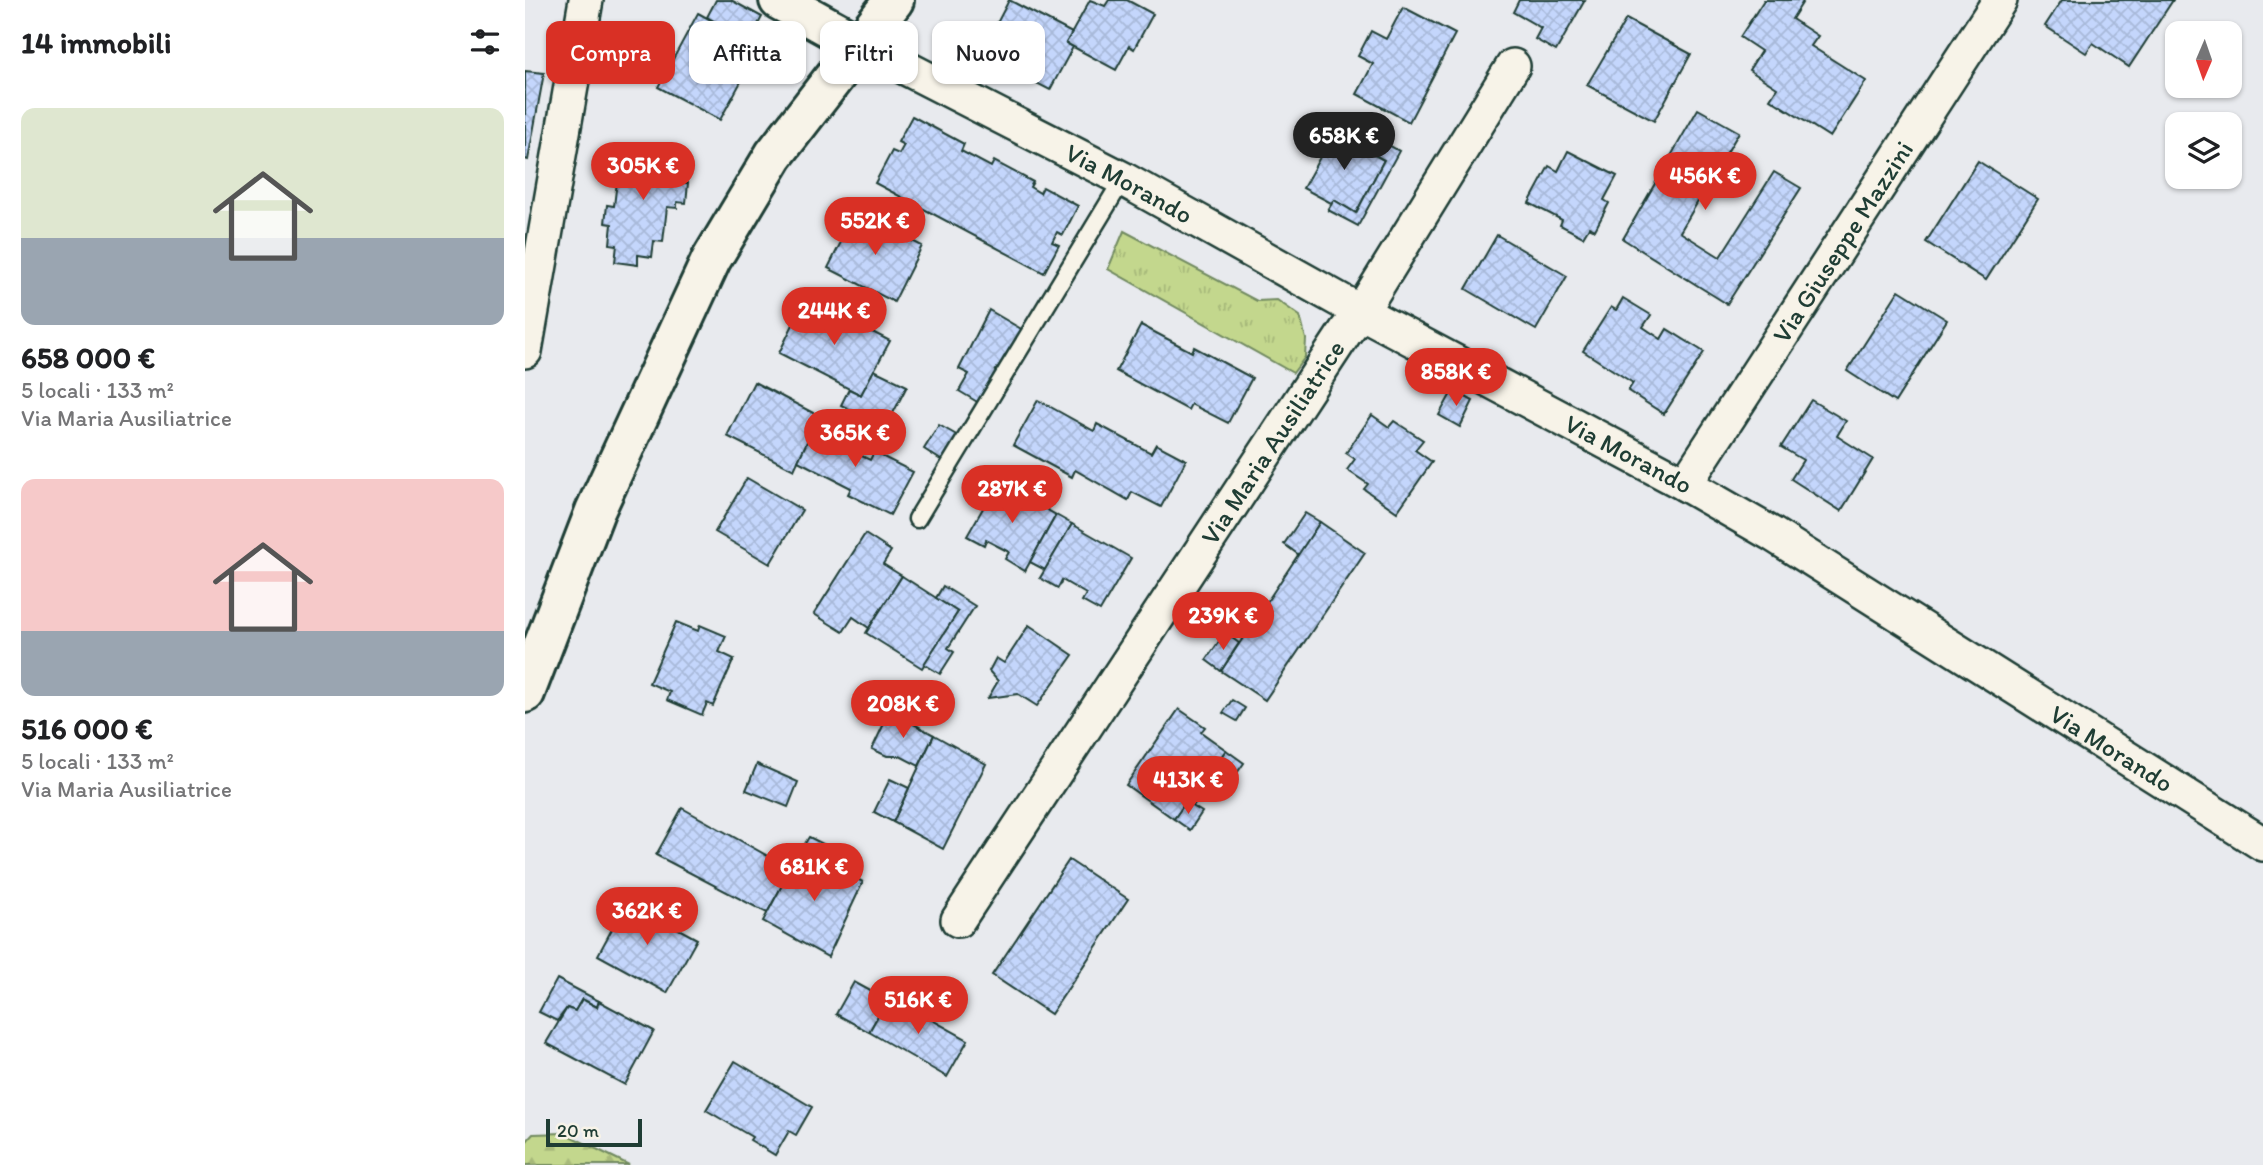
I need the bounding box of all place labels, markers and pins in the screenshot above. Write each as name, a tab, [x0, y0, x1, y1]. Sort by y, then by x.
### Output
pin: 658K €	[1287, 113, 1401, 172]
pin: 305K €	[586, 142, 700, 202]
pin: 456K €	[1648, 152, 1762, 212]
pin: 552K €	[818, 198, 932, 257]
pin: 244K €	[777, 288, 891, 347]
pin: 858K €	[1399, 348, 1513, 408]
pin: 365K €	[798, 410, 912, 469]
pin: 287K €	[955, 466, 1069, 525]
pin: 239K €	[1166, 592, 1280, 652]
pin: 208K €	[846, 680, 960, 740]
pin: 413K €	[1131, 756, 1245, 816]
pin: 681K €	[757, 844, 871, 903]
pin: 362K €	[590, 888, 704, 947]
pin: 516K €	[861, 976, 975, 1036]

